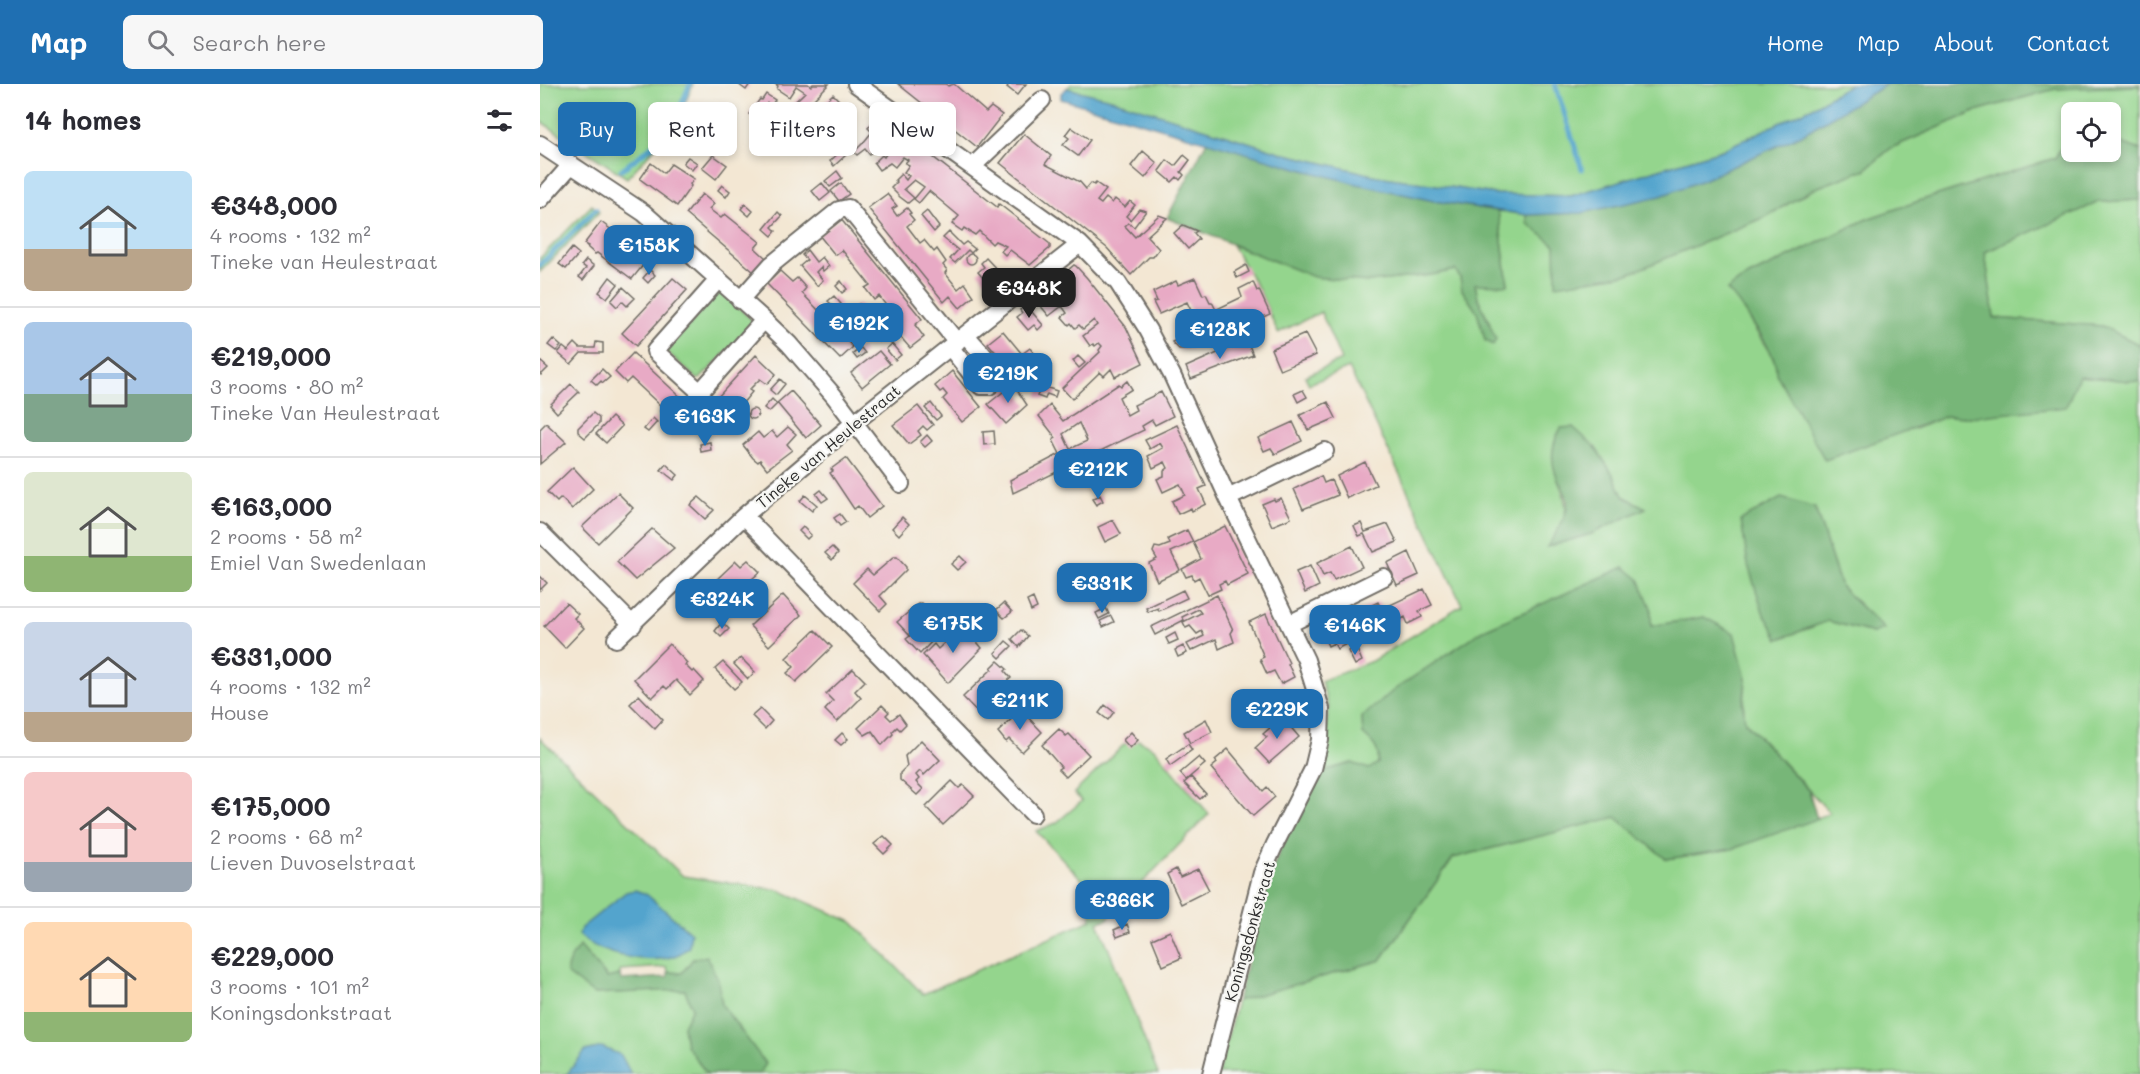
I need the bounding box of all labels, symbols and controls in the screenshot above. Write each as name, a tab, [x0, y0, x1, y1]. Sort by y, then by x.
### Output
search box	[123, 15, 543, 69]
text: Map	[30, 24, 87, 60]
icon: search	[144, 26, 177, 59]
text: Search here	[192, 28, 326, 57]
text: Home	[1767, 29, 1824, 56]
text: Map	[1857, 29, 1900, 56]
text: About	[1933, 29, 1994, 56]
text: Contact	[2027, 29, 2110, 56]
chip: Buy	[558, 102, 636, 156]
chip: Rent	[648, 102, 737, 156]
chip: Filters	[749, 102, 857, 156]
chip: New	[869, 102, 956, 156]
map controls	[2061, 102, 2121, 162]
button: locate	[2061, 102, 2121, 162]
text: 14 homes	[24, 103, 142, 137]
icon: filters	[483, 104, 516, 137]
text: €348,000	[210, 188, 337, 222]
icon: home	[72, 195, 144, 267]
text: 4 rooms · 132 m²	[210, 222, 371, 248]
pin: €158K	[607, 225, 691, 276]
text: €158K	[618, 231, 680, 257]
text: Tineke van Heulestraat	[210, 248, 438, 274]
pin: €348K	[987, 268, 1071, 319]
text: €348K	[996, 274, 1062, 300]
pin: €192K	[817, 303, 901, 354]
text: €192K	[828, 309, 890, 335]
pin: €128K	[1178, 309, 1262, 360]
text: €128K	[1189, 315, 1251, 341]
text: €219,000	[210, 339, 331, 373]
icon: home	[72, 346, 144, 418]
pin: €219K	[966, 353, 1050, 404]
text: €219K	[977, 359, 1039, 385]
text: 3 rooms · 80 m²	[210, 373, 363, 399]
street label: Tineke van Heulestraat	[751, 379, 905, 513]
pin: €163K	[663, 396, 747, 447]
text: Tineke Van Heulestraat	[210, 399, 440, 425]
text: €163K	[674, 402, 736, 428]
pin: €212K	[1056, 449, 1140, 500]
text: €212K	[1068, 455, 1128, 481]
text: €163,000	[210, 489, 332, 523]
icon: home	[72, 496, 144, 568]
text: 2 rooms · 58 m²	[210, 523, 362, 549]
text: Emiel Van Swedenlaan	[210, 549, 426, 575]
pin: €331K	[1060, 563, 1144, 614]
text: €331K	[1071, 569, 1133, 595]
pin: €324K	[680, 579, 764, 630]
text: €324K	[689, 585, 755, 611]
pin: €175K	[911, 603, 995, 654]
pin: €146K	[1313, 605, 1397, 656]
text: €175K	[922, 609, 984, 635]
text: €146K	[1323, 611, 1387, 637]
text: €331,000	[210, 639, 332, 673]
icon: home	[72, 646, 144, 718]
text: 4 rooms · 132 m²	[210, 673, 371, 699]
pin: €211K	[978, 680, 1062, 731]
text: €211K	[991, 686, 1049, 712]
pin: €229K	[1235, 689, 1319, 740]
text: €229K	[1245, 695, 1309, 721]
text: House	[210, 699, 269, 725]
text: €175,000	[210, 789, 330, 823]
icon: home	[72, 796, 144, 868]
text: 2 rooms · 68 m²	[210, 823, 363, 849]
text: Lieven Duvoselstraat	[210, 849, 416, 875]
street label: Koningsdonkstraat	[1219, 858, 1279, 1004]
pin: €366K	[1080, 880, 1164, 931]
text: €366K	[1089, 886, 1155, 912]
text: €229,000	[210, 939, 334, 973]
icon: home	[72, 946, 144, 1018]
text: 3 rooms · 101 m²	[210, 973, 369, 999]
text: Koningsdonkstraat	[210, 999, 392, 1025]

